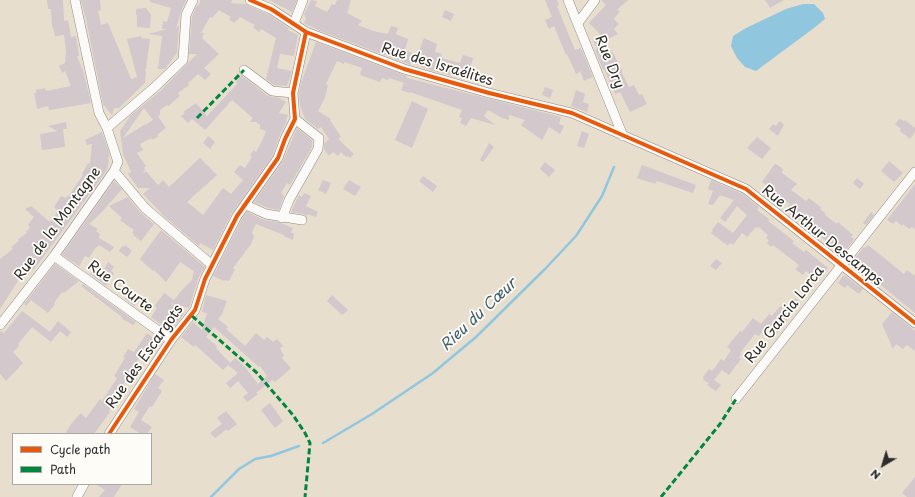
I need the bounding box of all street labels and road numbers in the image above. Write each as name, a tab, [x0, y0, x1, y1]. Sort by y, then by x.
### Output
street label: Rue Dry	[591, 33, 627, 91]
street label: Rue des Israélites	[379, 40, 495, 90]
street label: Rue de la Montagne	[11, 164, 105, 284]
street label: Rue Arthur Descamps	[758, 182, 886, 290]
street label: Rue Courte	[84, 258, 156, 316]
street label: Rue Garcia Lorca	[742, 263, 828, 367]
street label: Rue des Escargots	[103, 302, 187, 412]

